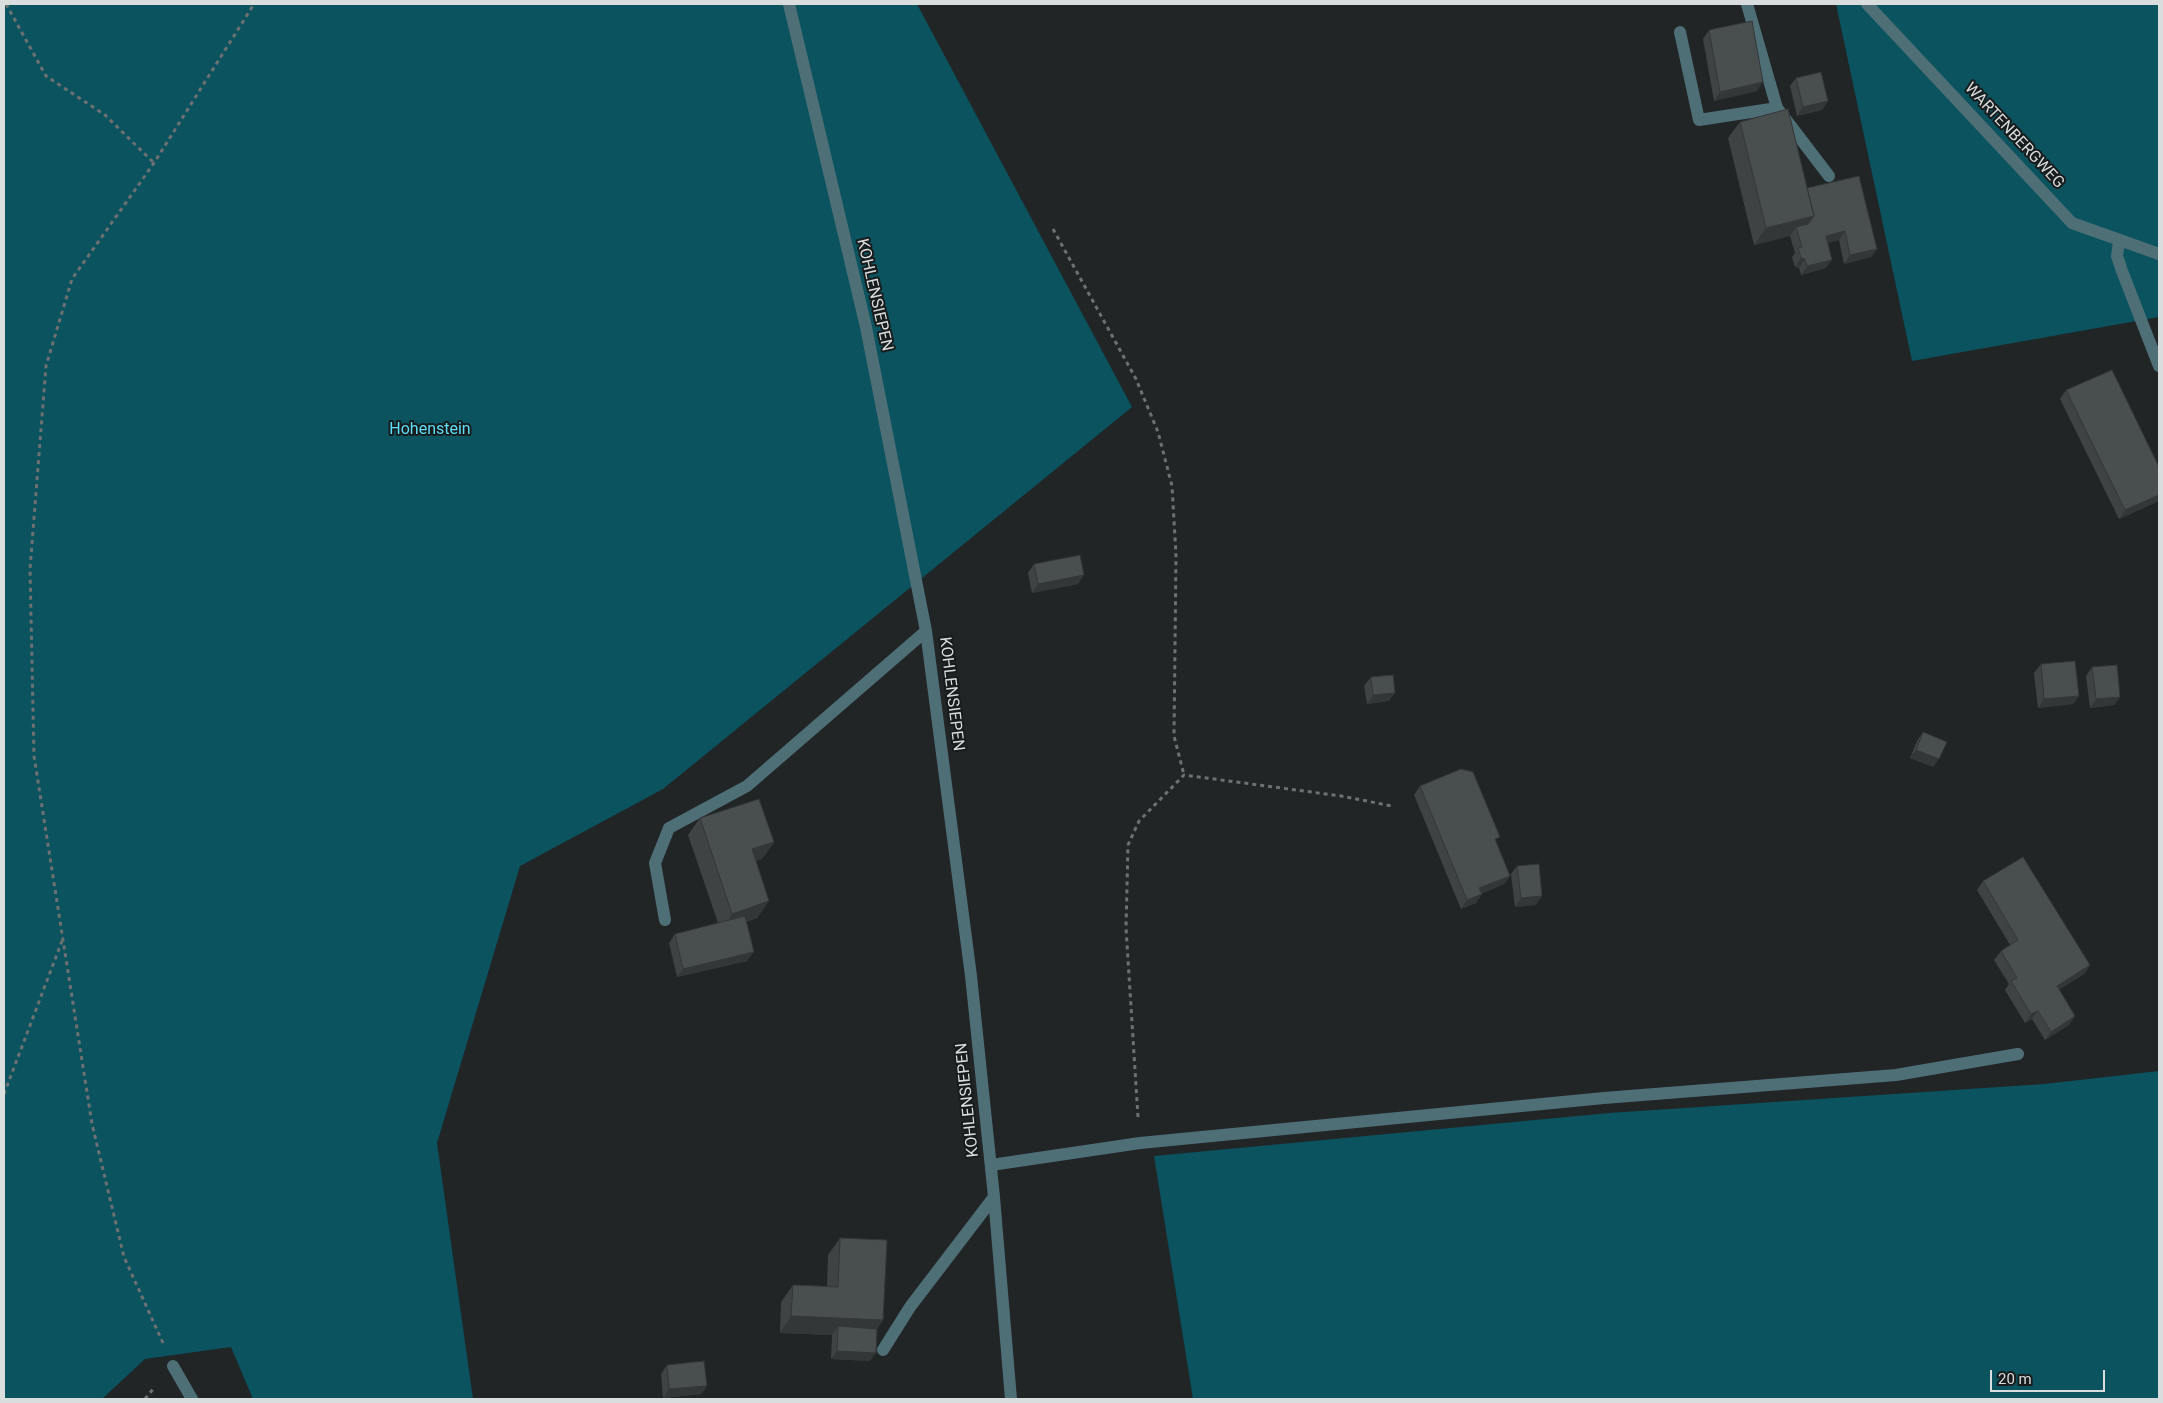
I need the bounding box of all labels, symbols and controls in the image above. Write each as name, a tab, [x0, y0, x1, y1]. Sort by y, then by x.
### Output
street label: WARTENBERGWEG	[1960, 79, 2068, 193]
street label: KOHLENSIEPEN	[852, 237, 896, 353]
park label: Hohenstein	[389, 420, 471, 440]
street label: KOHLENSIEPEN	[934, 636, 968, 752]
street label: KOHLENSIEPEN	[952, 1042, 984, 1158]
scale bar	[1993, 1360, 2108, 1392]
text: 20 m	[1998, 1370, 2032, 1388]

